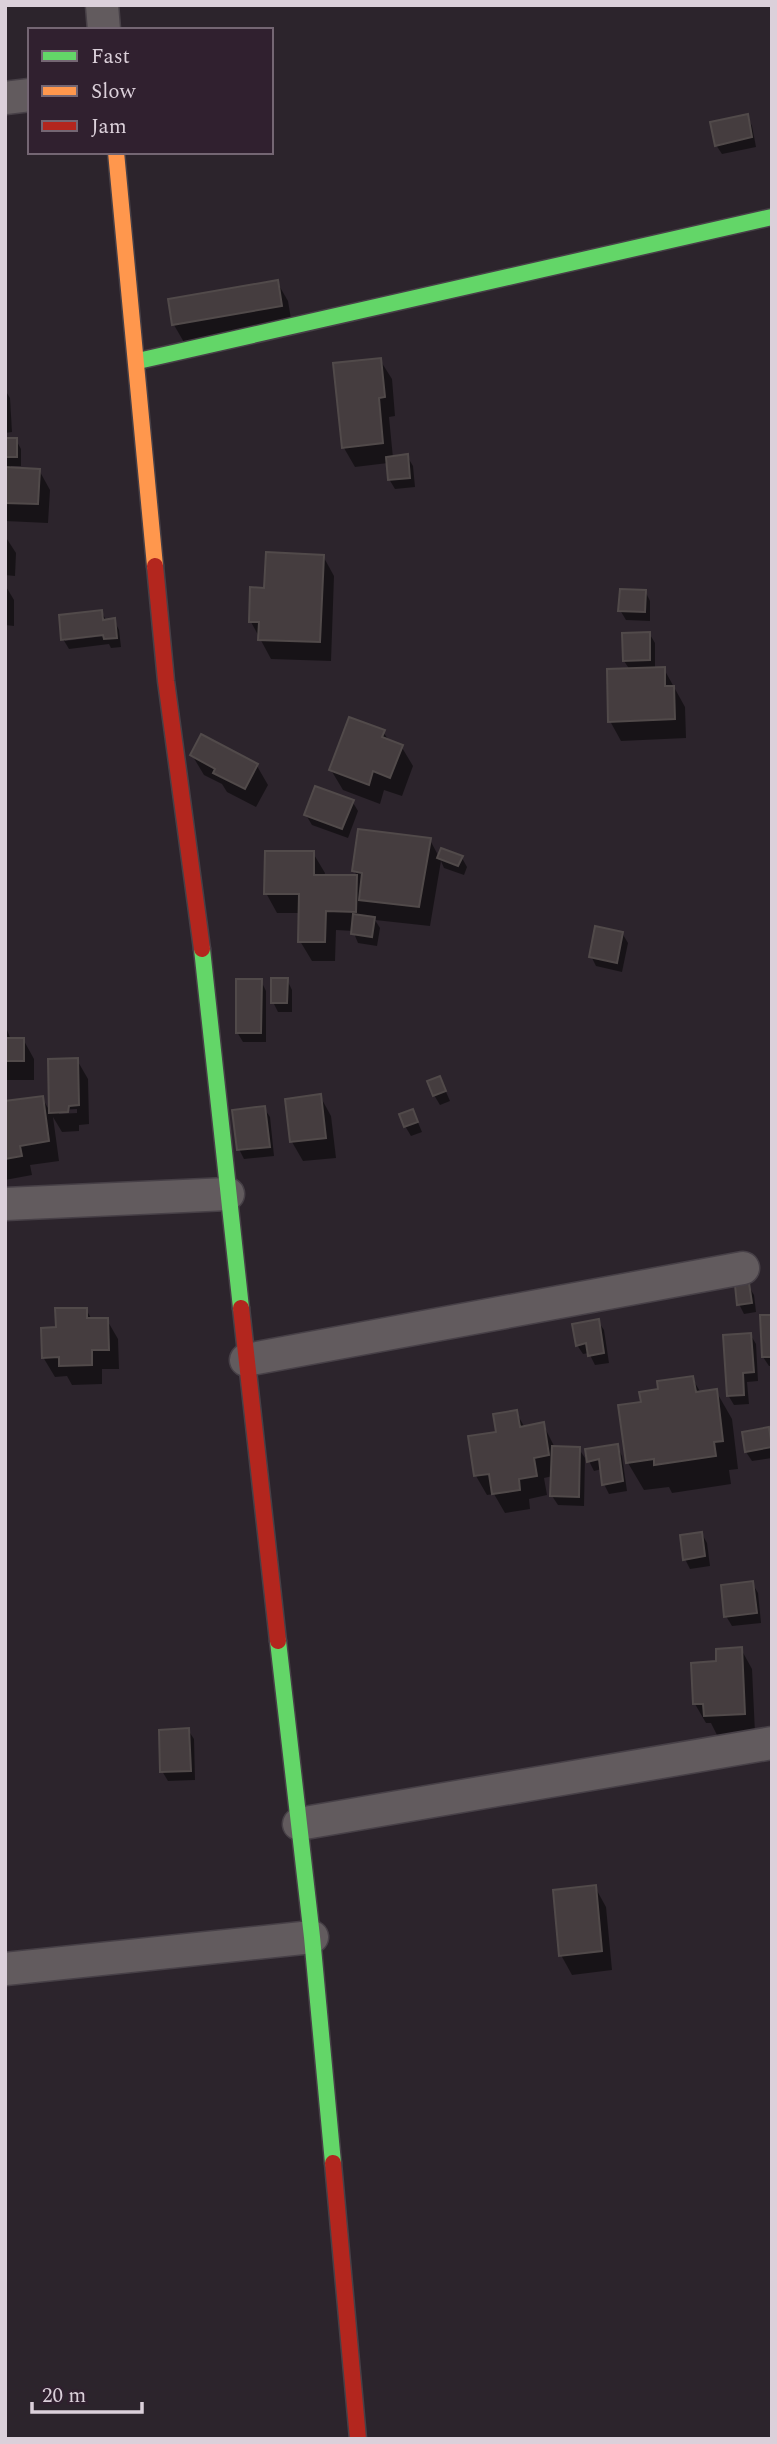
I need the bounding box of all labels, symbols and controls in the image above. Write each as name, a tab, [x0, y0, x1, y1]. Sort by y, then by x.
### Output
legend	[28, 28, 273, 154]
text: Fast	[91, 41, 130, 73]
text: Slow	[91, 76, 137, 108]
text: Jam	[91, 111, 127, 143]
scale bar	[32, 2370, 142, 2414]
text: 20 m	[42, 2380, 86, 2412]

